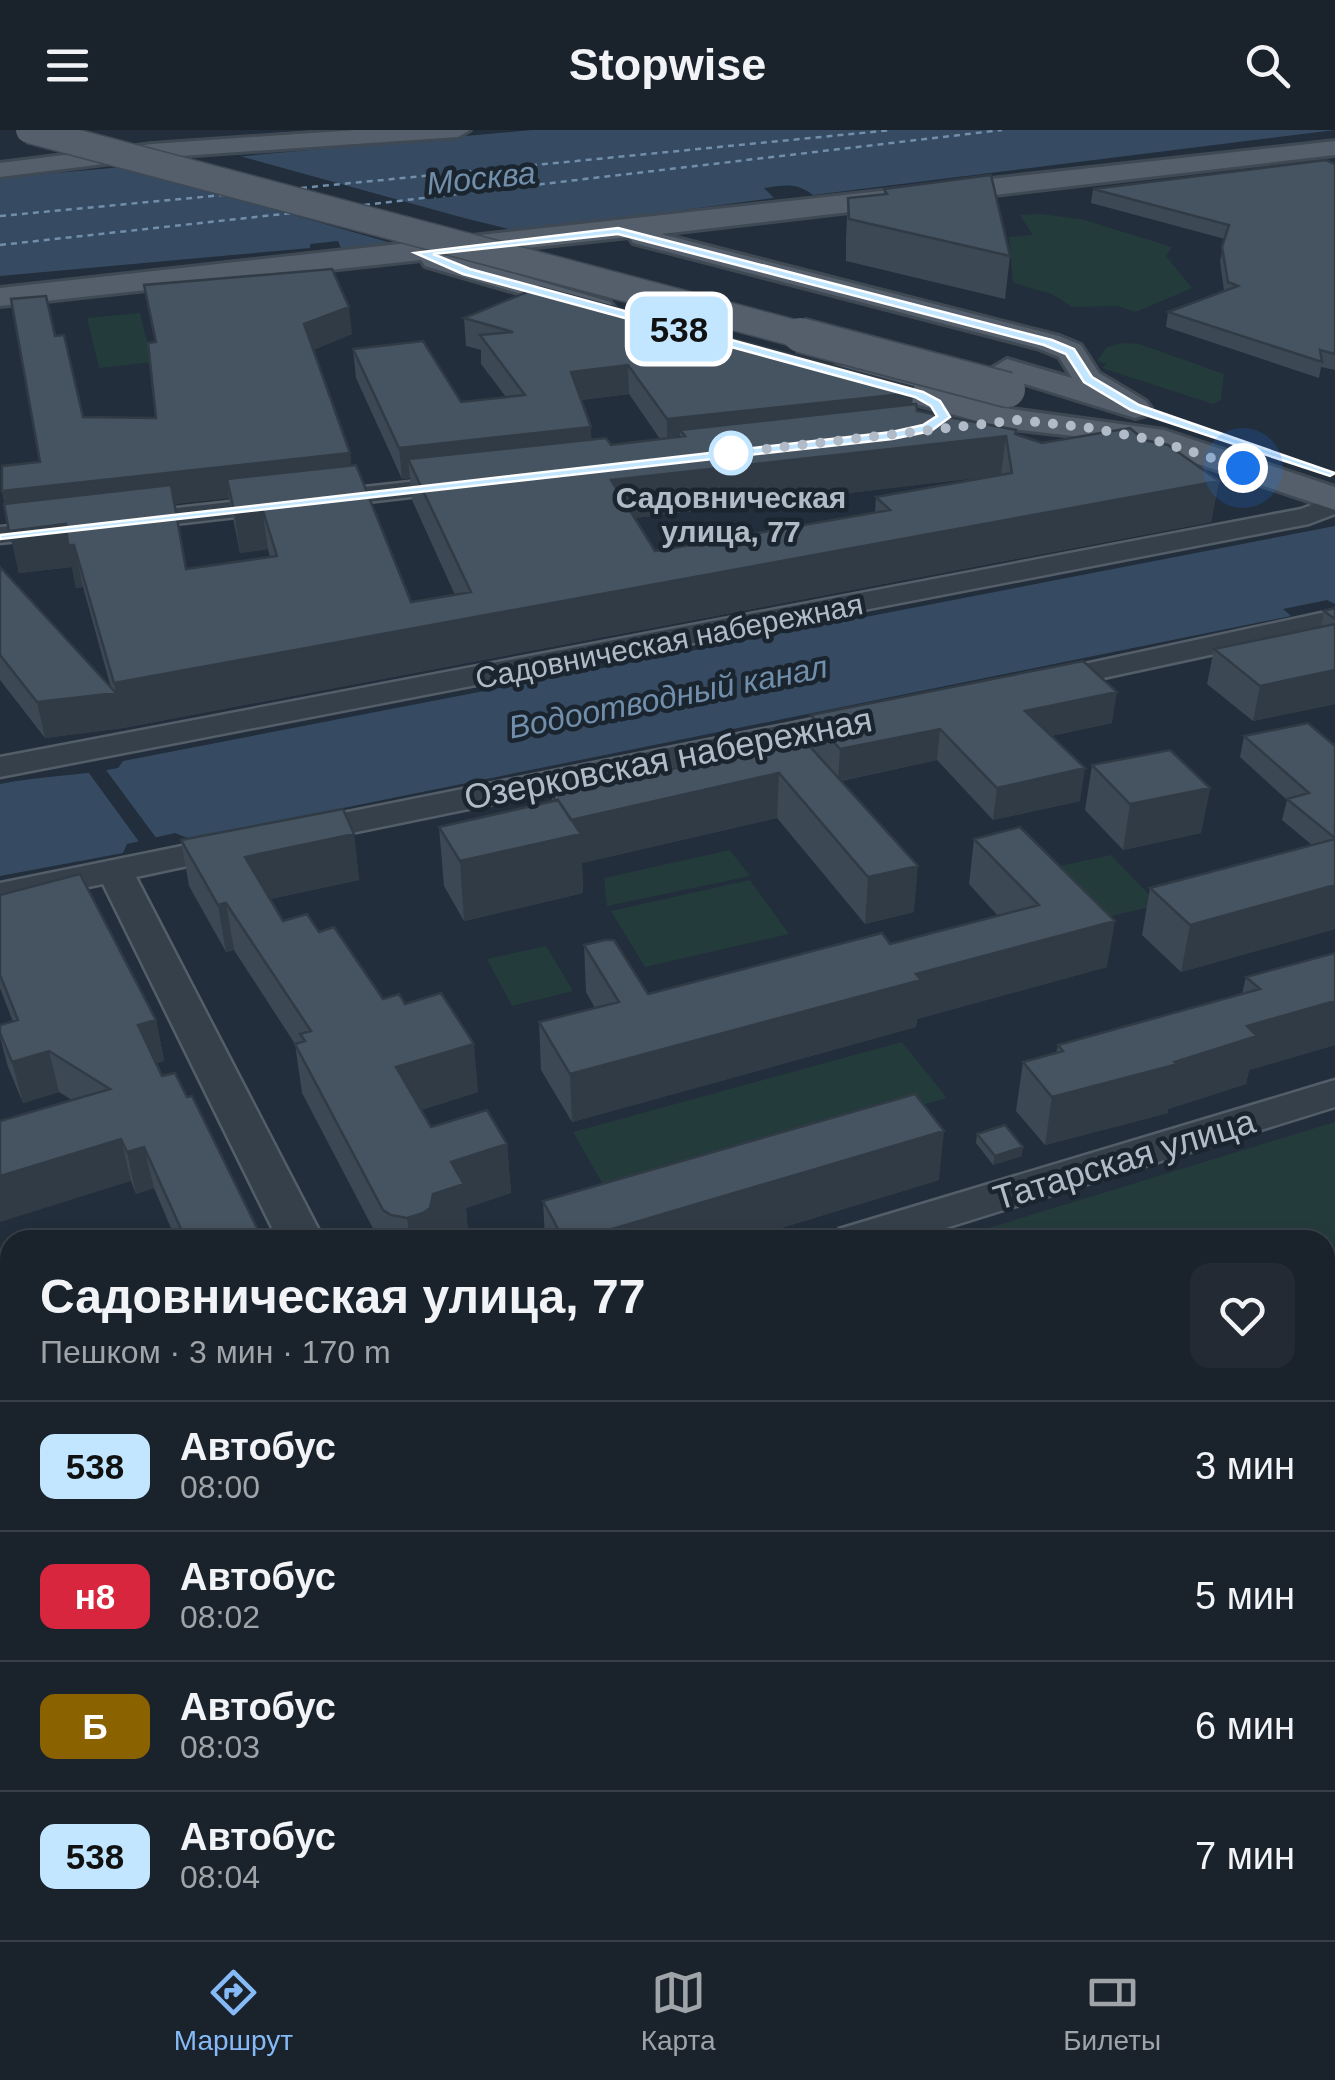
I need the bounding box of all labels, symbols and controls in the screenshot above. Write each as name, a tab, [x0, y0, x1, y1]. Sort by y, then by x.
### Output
icon: menu	[40, 38, 95, 93]
icon: search	[1240, 38, 1295, 93]
text: Stopwise	[569, 39, 766, 90]
water label: Москва	[425, 154, 537, 202]
line badge: 538	[622, 296, 736, 362]
text: 538	[650, 310, 708, 349]
marker: Садовническая улица, 77	[710, 432, 752, 474]
your location	[1218, 443, 1268, 493]
place label: Садовническая улица, 77	[616, 481, 846, 548]
street label: Садовническая набережная	[473, 587, 865, 695]
water label: Водоотводный канал	[505, 648, 831, 746]
street label: Озерковская набережная	[461, 699, 875, 817]
street label: Татарская улица	[989, 1101, 1260, 1217]
button: heart	[1190, 1263, 1295, 1368]
text: Садовническая улица, 77	[40, 1270, 645, 1323]
text: Пешком · 3 мин · 170 m	[40, 1334, 391, 1370]
text: Автобус	[180, 1426, 336, 1468]
text: 3 мин	[1195, 1445, 1295, 1487]
text: 538	[66, 1447, 124, 1486]
text: 08:00	[180, 1469, 260, 1505]
text: Автобус	[180, 1556, 336, 1598]
text: 5 мин	[1195, 1575, 1295, 1617]
text: н8	[75, 1577, 115, 1616]
text: 08:02	[180, 1599, 260, 1635]
text: Автобус	[180, 1686, 336, 1728]
text: 6 мин	[1195, 1705, 1295, 1747]
text: Б	[82, 1707, 108, 1746]
text: 08:03	[180, 1729, 260, 1765]
text: Автобус	[180, 1816, 336, 1858]
text: 7 мин	[1195, 1835, 1295, 1877]
text: 538	[66, 1837, 124, 1876]
text: 08:04	[180, 1859, 260, 1895]
tab: Маршрут	[174, 1965, 293, 2057]
tab: Карта	[641, 1965, 716, 2057]
tab: Билеты	[1063, 1965, 1161, 2057]

